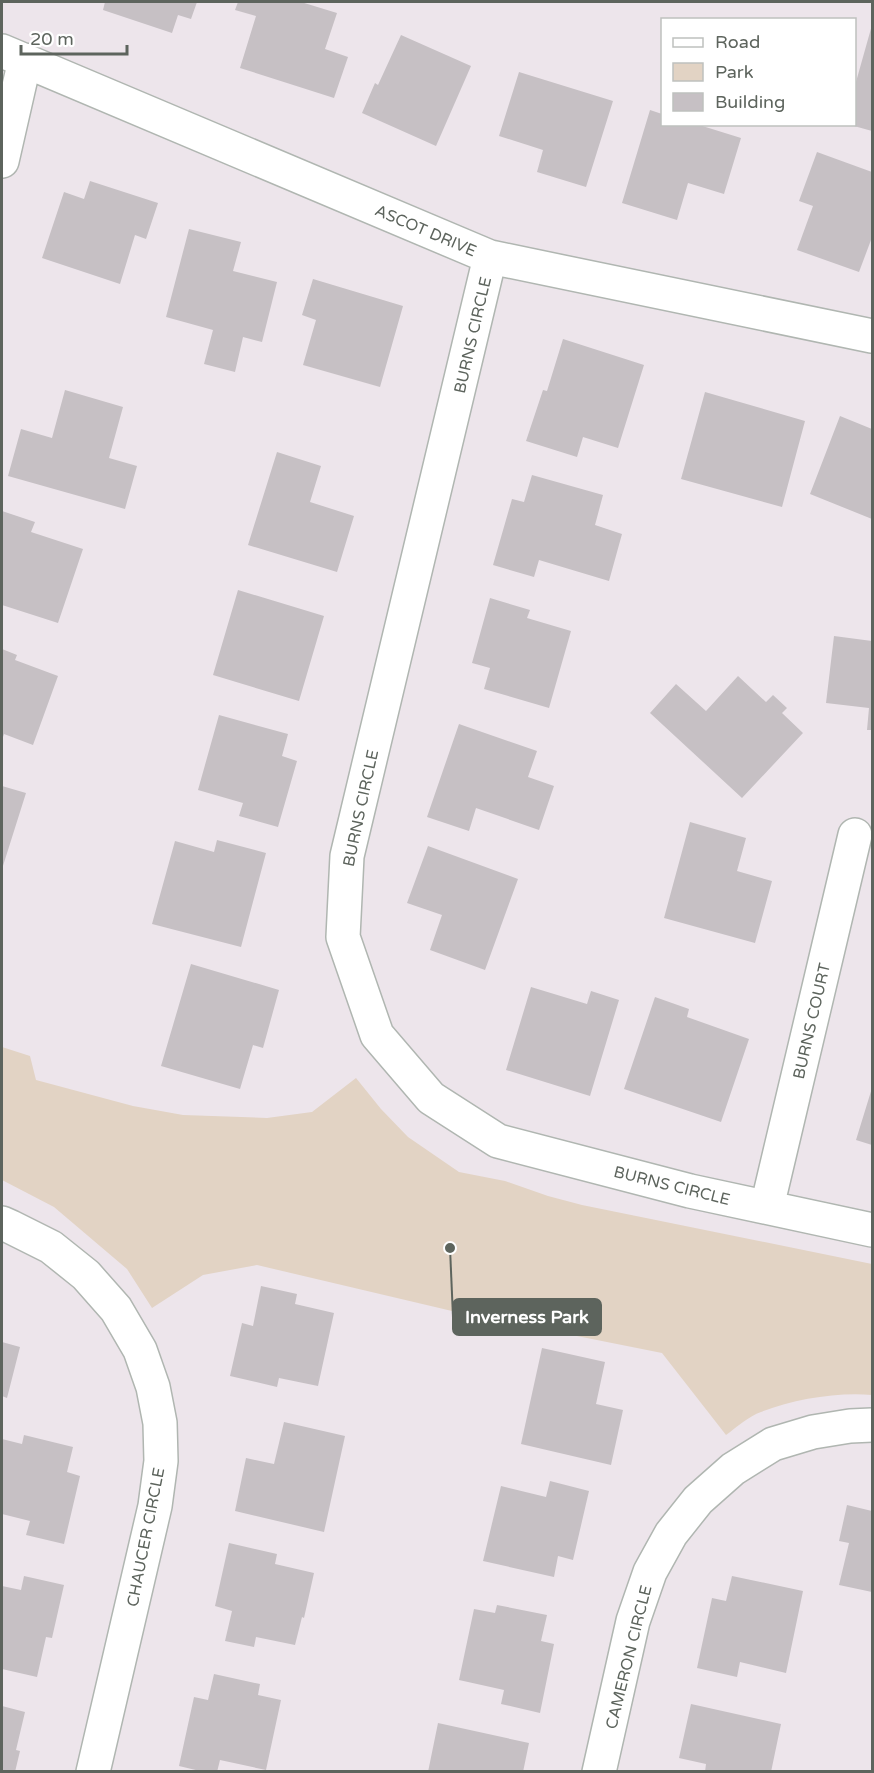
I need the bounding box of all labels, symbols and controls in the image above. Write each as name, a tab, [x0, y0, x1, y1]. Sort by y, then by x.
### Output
scale bar	[21, 18, 128, 56]
legend	[661, 18, 856, 126]
text: 20 m	[30, 28, 74, 50]
text: Road	[715, 31, 760, 53]
text: Park	[715, 61, 754, 83]
text: Building	[715, 91, 785, 113]
street label: ASCOT DRIVE	[372, 201, 479, 261]
street label: BURNS CIRCLE	[450, 275, 496, 395]
street label: BURNS CIRCLE	[339, 748, 383, 869]
street label: BURNS COURT	[789, 961, 835, 1081]
street label: BURNS CIRCLE	[612, 1162, 732, 1210]
callout: Inverness Park	[453, 1299, 601, 1335]
text: Inverness Park	[465, 1306, 589, 1328]
street label: CHAUCER CIRCLE	[123, 1466, 169, 1609]
street label: CAMERON CIRCLE	[601, 1583, 657, 1731]

